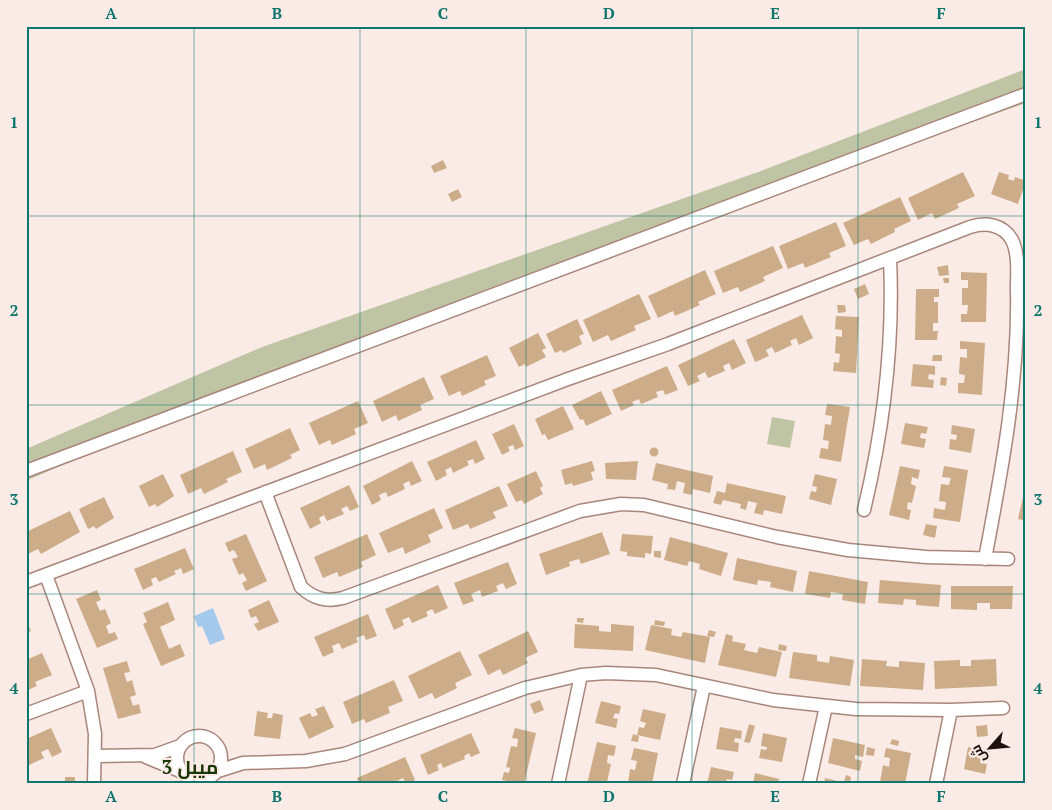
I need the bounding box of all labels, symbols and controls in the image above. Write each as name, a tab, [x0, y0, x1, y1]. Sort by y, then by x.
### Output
text: A	[105, 2, 117, 24]
text: B	[272, 2, 282, 24]
text: C	[438, 2, 448, 24]
text: D	[603, 2, 615, 24]
text: E	[770, 2, 780, 24]
text: F	[936, 2, 946, 24]
text: 1	[9, 111, 19, 133]
text: 1	[1033, 111, 1043, 133]
text: 2	[9, 299, 19, 321]
text: 2	[1033, 299, 1043, 321]
text: 3	[9, 488, 19, 510]
text: 3	[1033, 488, 1043, 510]
text: 4	[9, 677, 19, 699]
text: 4	[1033, 677, 1043, 699]
north arrow	[964, 722, 1014, 772]
text: ش	[965, 742, 991, 766]
district label: ميبل 3	[162, 754, 218, 779]
text: A	[105, 785, 117, 807]
text: B	[272, 785, 282, 807]
text: C	[438, 785, 448, 807]
text: D	[603, 785, 615, 807]
text: E	[770, 785, 780, 807]
text: F	[936, 785, 946, 807]

